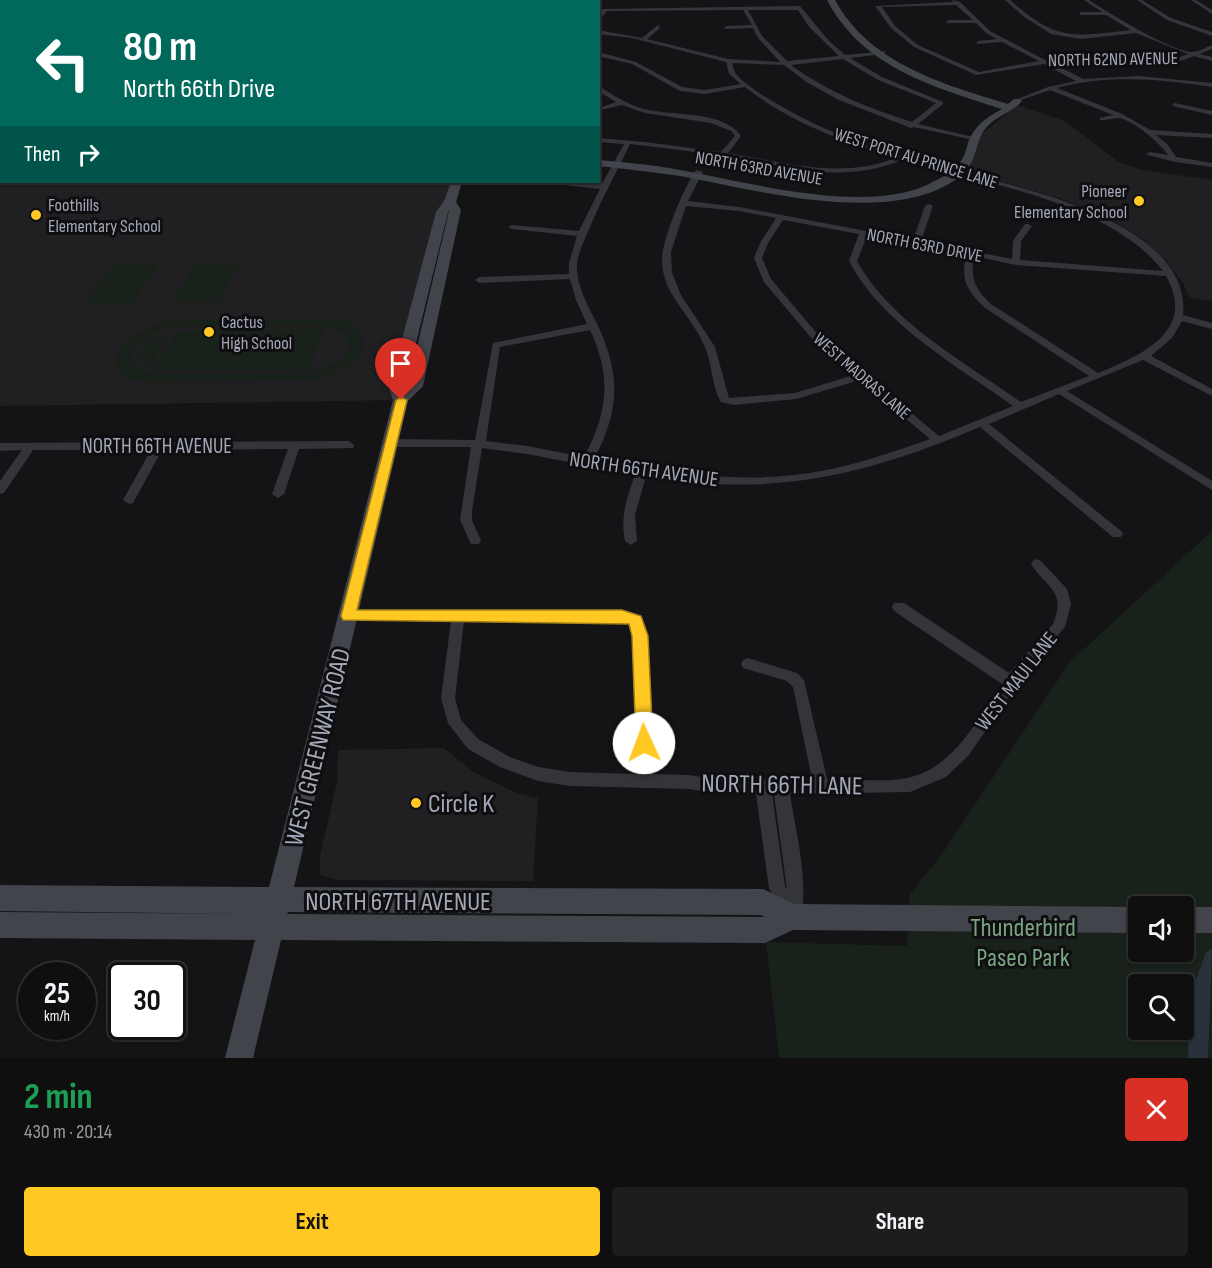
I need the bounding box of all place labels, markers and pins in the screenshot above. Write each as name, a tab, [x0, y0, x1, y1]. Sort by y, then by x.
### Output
place label: Pioneer Elementary School	[1014, 181, 1127, 223]
marker: Pioneer Elementary School	[1132, 194, 1146, 208]
place label: Foothills Elementary School	[48, 195, 161, 237]
marker: Foothills Elementary School	[29, 208, 43, 222]
place label: Cactus High School	[221, 312, 292, 354]
marker: Cactus High School	[202, 325, 216, 339]
pin	[375, 338, 426, 400]
place label: Circle K	[428, 789, 494, 820]
marker: Circle K	[409, 796, 423, 810]

